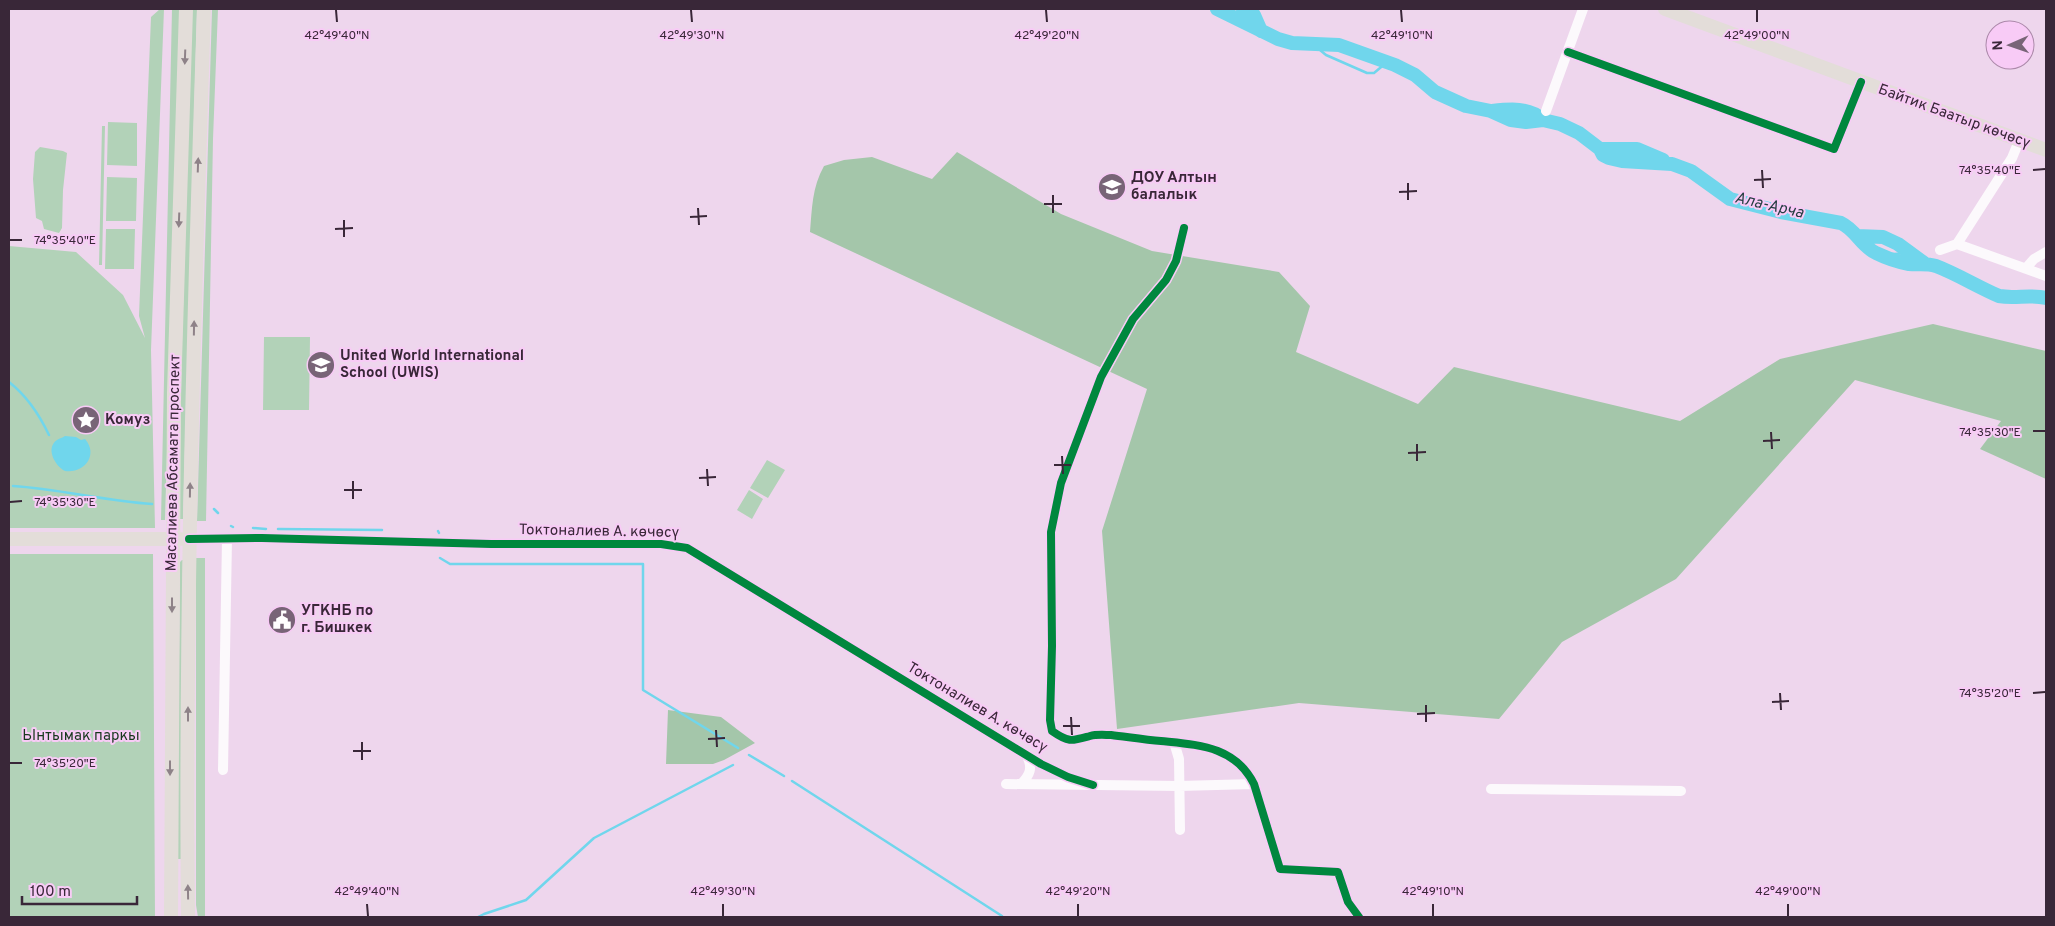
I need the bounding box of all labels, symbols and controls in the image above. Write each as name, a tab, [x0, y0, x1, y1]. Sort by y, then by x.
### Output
north arrow	[1985, 20, 2035, 70]
text: 42°49'40"N	[304, 28, 370, 44]
text: 42°49'30"N	[660, 28, 724, 44]
text: 42°49'20"N	[1014, 28, 1080, 44]
text: 42°49'10"N	[1371, 28, 1433, 44]
text: 42°49'00"N	[1724, 28, 1790, 44]
text: N	[1990, 40, 2007, 51]
one-way arrow	[180, 50, 188, 66]
street label: Байтик Баатыр көчөсү	[1875, 81, 2033, 154]
one-way arrow	[195, 157, 203, 173]
text: 74°35'40"E	[1959, 163, 2021, 179]
place label: ДОУ Алтын балалык	[1131, 169, 1217, 205]
school or university icon: ДОУ Алтын балалык	[1097, 172, 1127, 202]
water label: Ала-Арча	[1733, 188, 1806, 224]
one-way arrow	[175, 212, 183, 228]
text: 74°35'40"E	[34, 233, 96, 249]
one-way arrow	[190, 319, 198, 335]
place label: United World International School (UWIS)	[340, 347, 524, 383]
school or university icon: United World International School (UWIS)	[306, 350, 336, 380]
street label: Масалиева Абсамата проспект	[163, 354, 185, 572]
place icon: Комуз	[71, 405, 101, 435]
place label: Комуз	[105, 411, 150, 430]
text: 74°35'30"E	[1959, 425, 2021, 441]
one-way arrow	[187, 482, 195, 498]
text: 74°35'30"E	[34, 495, 96, 511]
street label: Токтоналиев А. көчөсү	[519, 521, 680, 543]
one-way arrow	[168, 597, 176, 613]
place label: УГКНБ по г. Бишкек	[301, 602, 373, 638]
public building icon: УГКНБ по г. Бишкек	[267, 605, 297, 635]
street label: Токтоналиев А. көчөсү	[903, 659, 1051, 758]
text: 74°35'20"E	[1959, 686, 2021, 702]
one-way arrow	[184, 706, 192, 722]
park label: Ынтымак паркы	[22, 727, 140, 746]
text: 74°35'20"E	[34, 756, 96, 772]
one-way arrow	[166, 760, 174, 776]
scale bar	[22, 874, 138, 906]
text: 100 m	[30, 883, 71, 902]
one-way arrow	[184, 884, 192, 900]
text: 42°49'40"N	[334, 884, 400, 900]
text: 42°49'30"N	[691, 884, 755, 900]
text: 42°49'20"N	[1045, 884, 1111, 900]
text: 42°49'10"N	[1402, 884, 1464, 900]
text: 42°49'00"N	[1755, 884, 1821, 900]

